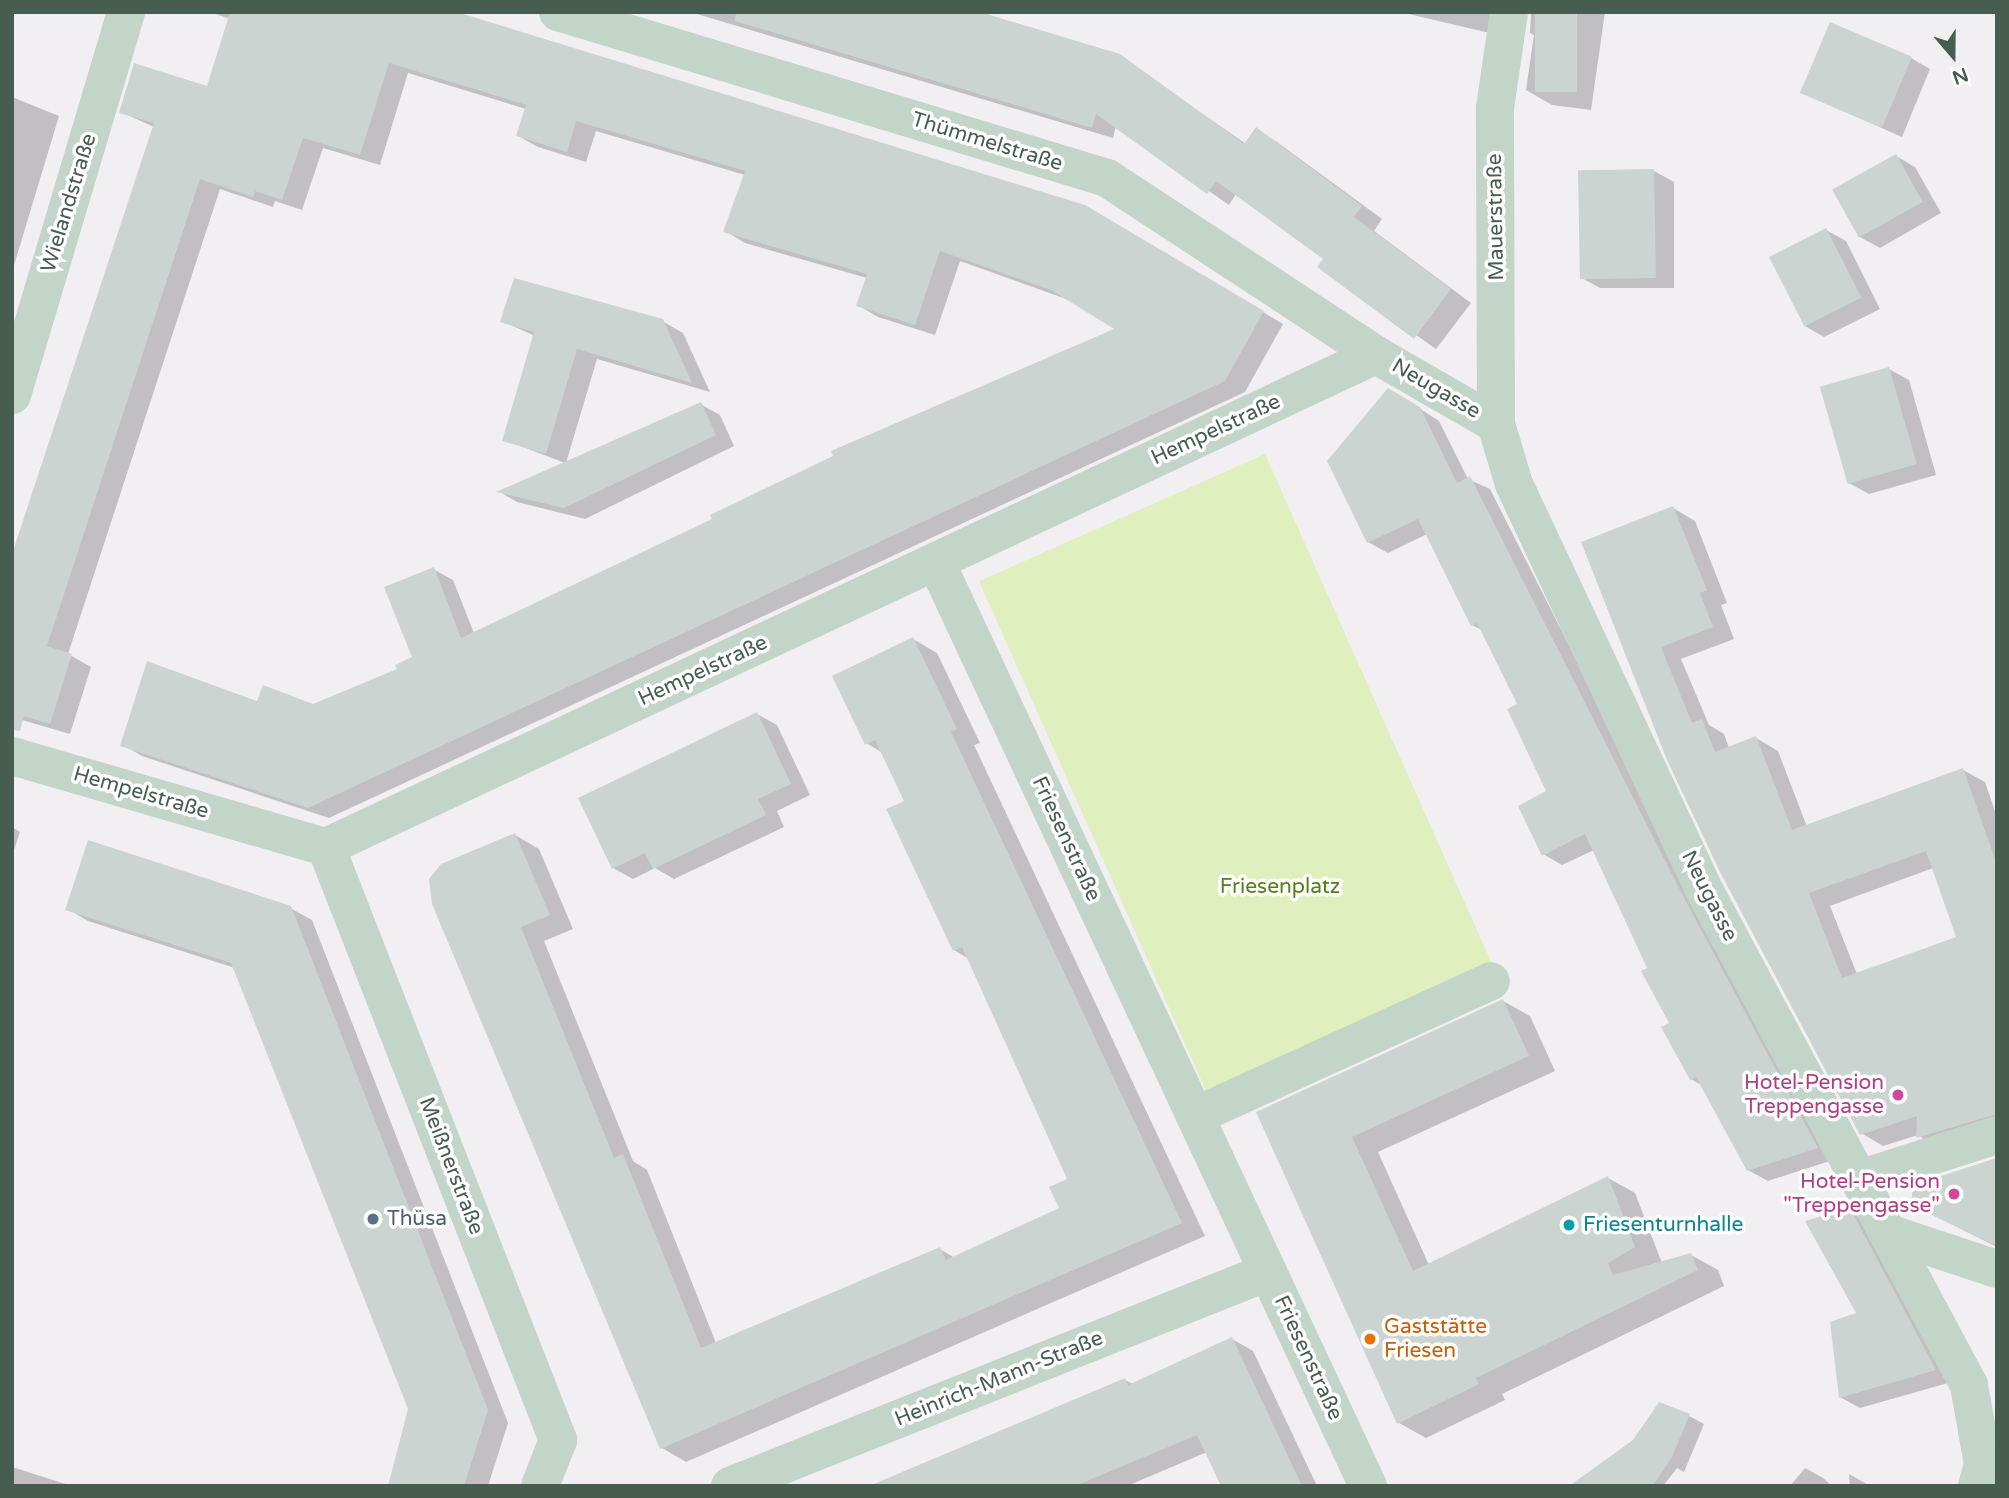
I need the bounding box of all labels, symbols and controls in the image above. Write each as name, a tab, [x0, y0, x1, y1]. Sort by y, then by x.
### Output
north arrow	[1918, 21, 1988, 91]
text: N	[1949, 63, 1971, 89]
street label: Thümmelstraße	[909, 107, 1065, 177]
street label: Wielandstraße	[36, 131, 102, 275]
street label: Mauerstraße	[1482, 153, 1510, 281]
street label: Neugasse	[1387, 354, 1485, 424]
street label: Hempelstraße	[1147, 389, 1285, 471]
street label: Hempelstraße	[634, 630, 772, 712]
street label: Hempelstraße	[70, 762, 212, 824]
street label: Friesenstraße	[1026, 773, 1106, 905]
street label: Neugasse	[1675, 846, 1743, 946]
park label: Friesenplatz	[1220, 874, 1340, 900]
place label: Hotel-Pension Treppengasse	[1744, 1070, 1884, 1120]
marker: Hotel-Pension Treppengasse	[1890, 1087, 1906, 1103]
street label: Meißnerstraße	[413, 1094, 489, 1238]
place label: Hotel-Pension "Treppengasse"	[1783, 1169, 1940, 1219]
marker: Hotel-Pension "Treppengasse"	[1946, 1186, 1962, 1202]
place label: Thüsa	[387, 1206, 447, 1232]
marker: Thüsa	[365, 1211, 381, 1227]
place label: Friesenturnhalle	[1583, 1212, 1743, 1238]
marker: Friesenturnhalle	[1561, 1217, 1577, 1233]
street label: Friesenstraße	[1268, 1292, 1348, 1424]
place label: Gaststätte Friesen	[1384, 1314, 1487, 1364]
street label: Heinrich-Mann-Straße	[891, 1326, 1107, 1432]
marker: Gaststätte Friesen	[1362, 1331, 1378, 1347]

